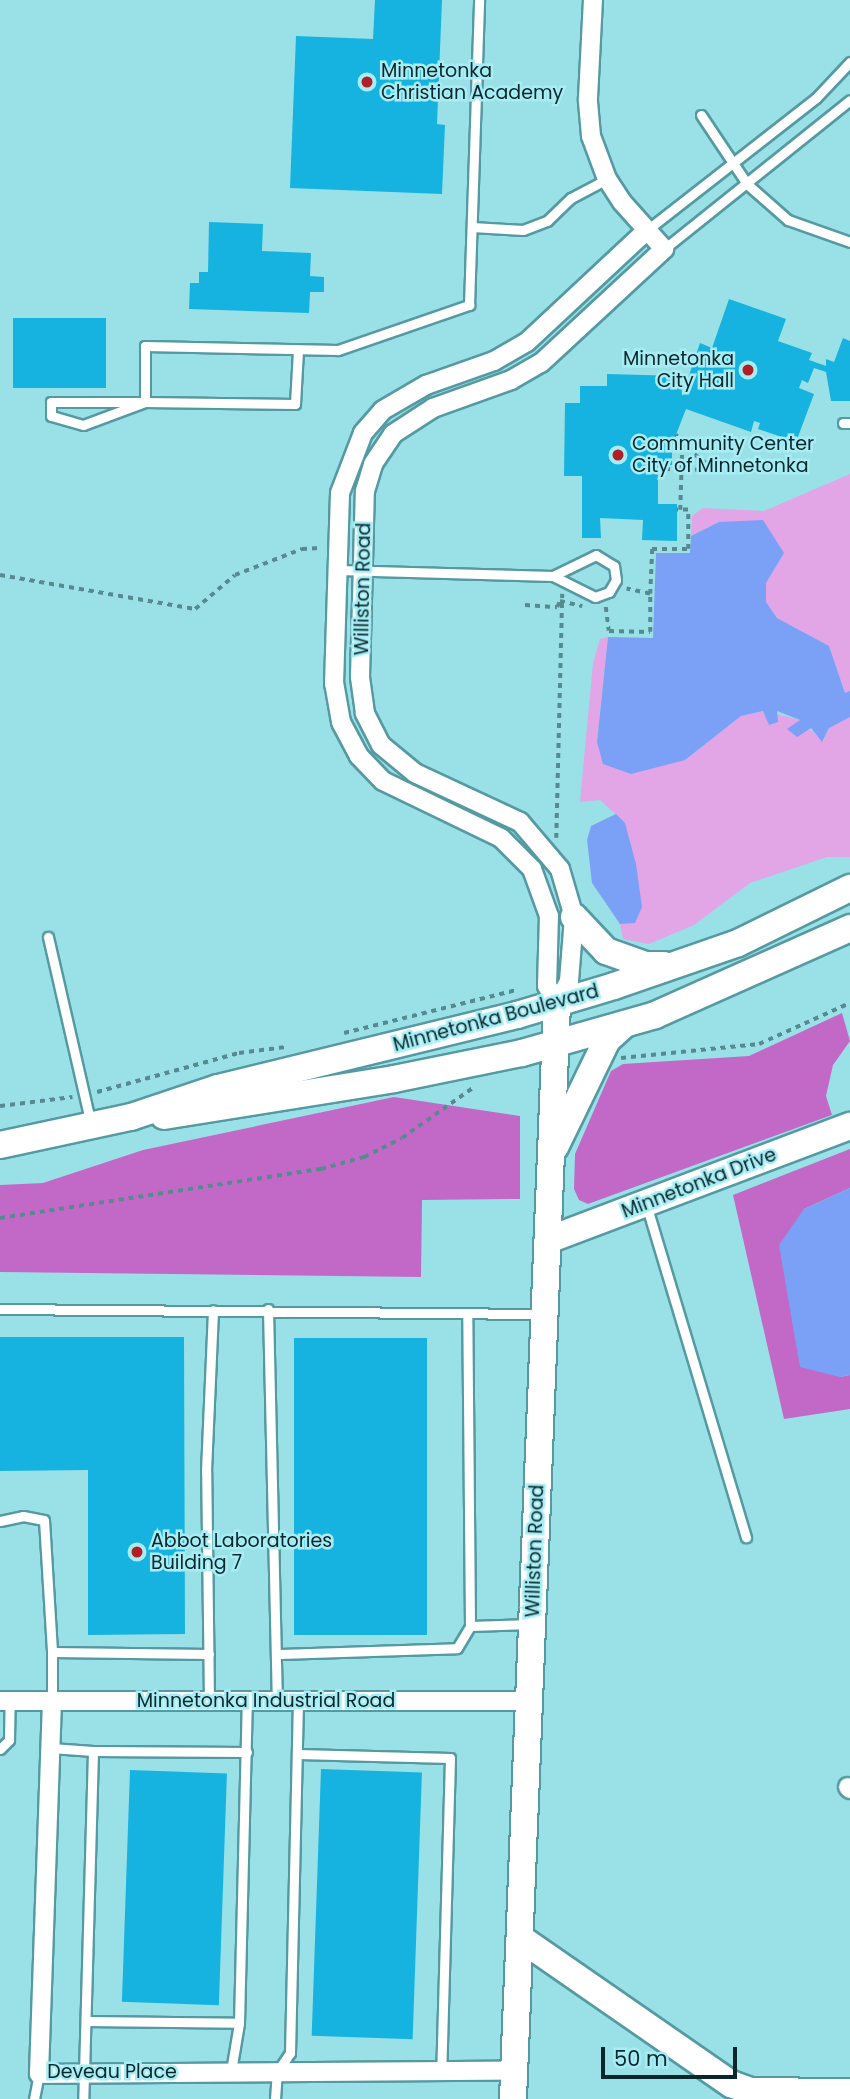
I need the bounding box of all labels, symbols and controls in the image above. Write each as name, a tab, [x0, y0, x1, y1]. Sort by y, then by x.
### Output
place label: Minnetonka Christian Academy	[381, 60, 563, 104]
marker: Minnetonka Christian Academy	[359, 74, 375, 90]
place label: Minnetonka City Hall	[623, 348, 734, 392]
marker: Minnetonka City Hall	[740, 362, 756, 378]
place label: Community Center City of Minnetonka	[632, 433, 814, 477]
marker: Community Center City of Minnetonka	[610, 447, 626, 463]
street label: Williston Road	[350, 522, 376, 656]
street label: Minnetonka Boulevard	[391, 980, 601, 1056]
street label: Minnetonka Drive	[618, 1143, 780, 1223]
street label: Williston Road	[521, 1484, 549, 1618]
place label: Abbot Laboratories Building 7	[151, 1530, 332, 1574]
marker: Abbot Laboratories Building 7	[129, 1544, 145, 1560]
street label: Minnetonka Industrial Road	[137, 1690, 395, 1712]
scale bar	[605, 2032, 742, 2076]
text: 50 m	[614, 2044, 668, 2073]
street label: Deveau Place	[47, 2061, 177, 2083]

